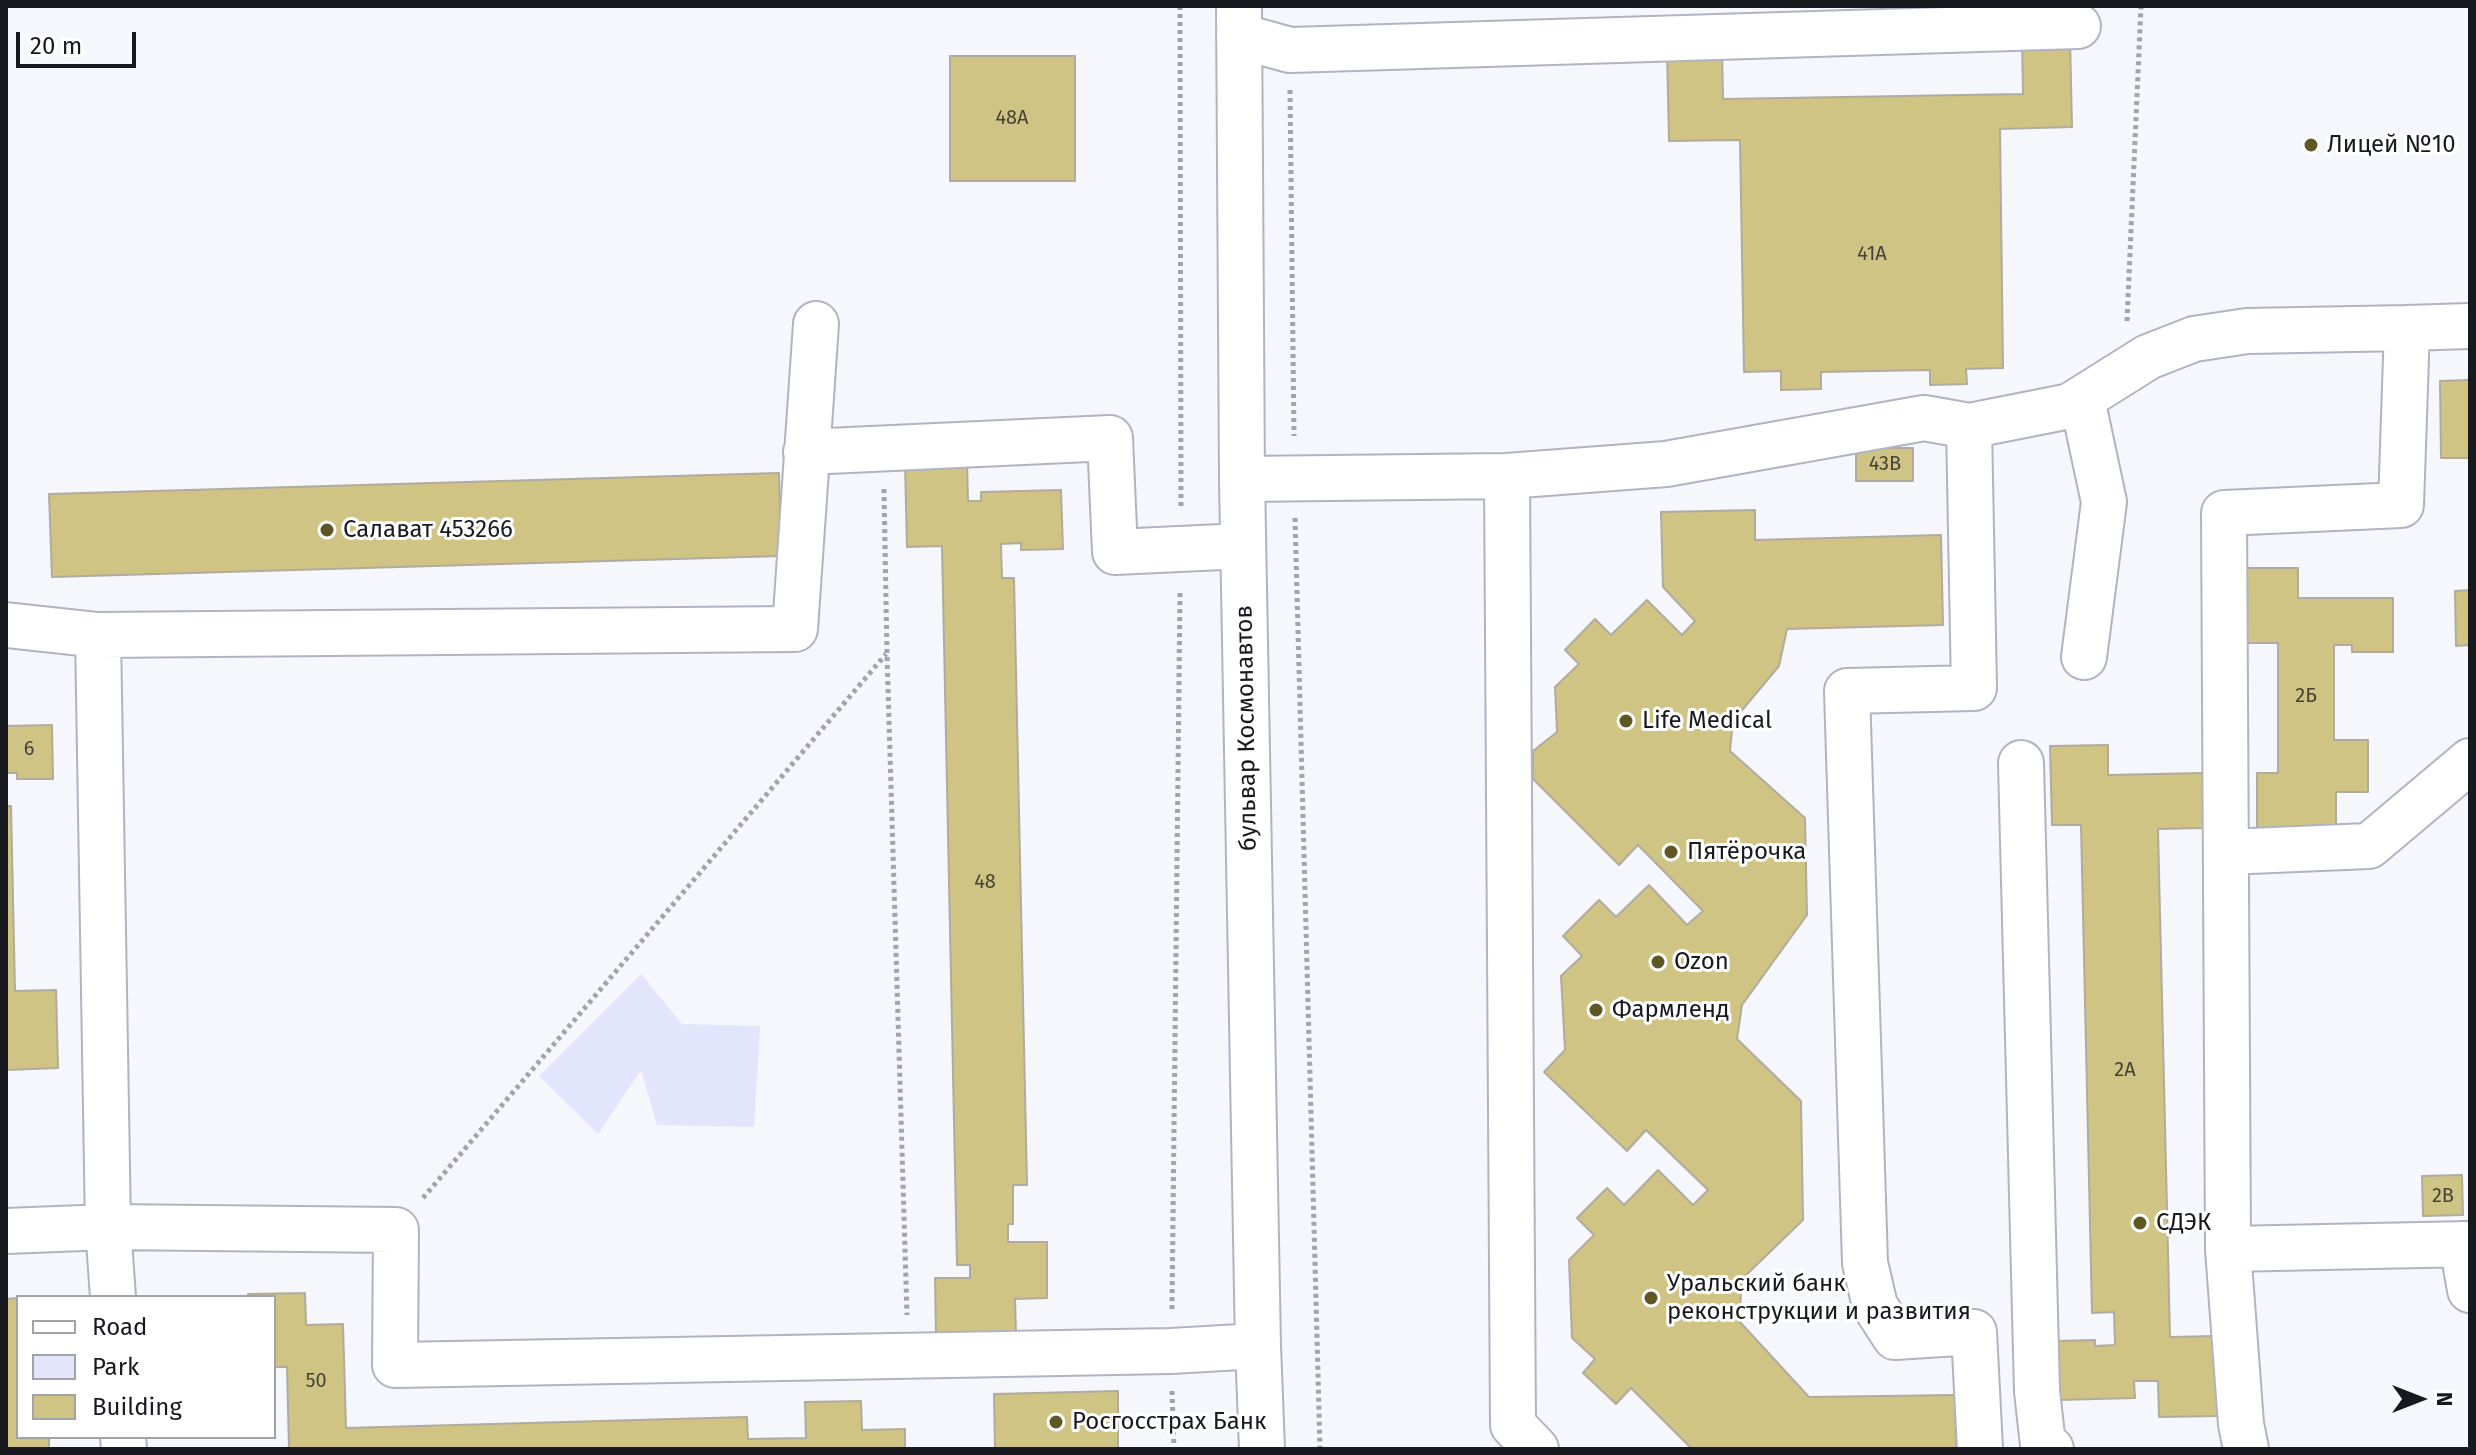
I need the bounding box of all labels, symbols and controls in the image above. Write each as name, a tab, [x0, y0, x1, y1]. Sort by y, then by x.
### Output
scale bar	[20, 16, 140, 66]
text: 20 m	[30, 32, 82, 60]
house number: 48А	[995, 106, 1029, 130]
place label: Лицей №10	[2327, 131, 2456, 159]
marker: Лицей №10	[2302, 136, 2320, 154]
house number: 41А	[1857, 242, 1887, 266]
house number: 43В	[1869, 452, 1901, 476]
place label: Салават 453266	[343, 516, 513, 544]
marker: Салават 453266	[318, 521, 336, 539]
street label: бульвар Космонавтов	[1230, 605, 1264, 851]
house number: 2Б	[2295, 684, 2317, 708]
place label: Life Medical	[1642, 707, 1772, 735]
marker: Life Medical	[1617, 712, 1635, 730]
house number: 6	[24, 737, 34, 761]
place label: Пятёрочка	[1687, 838, 1806, 866]
marker: Пятёрочка	[1662, 843, 1680, 861]
house number: 48	[974, 870, 996, 894]
place label: Ozon	[1674, 948, 1729, 976]
marker: Ozon	[1649, 953, 1667, 971]
place label: Фармленд	[1612, 996, 1729, 1024]
marker: Фармленд	[1587, 1001, 1605, 1019]
house number: 2А	[2114, 1058, 2136, 1082]
house number: 2В	[2432, 1184, 2454, 1208]
place label: СДЭК	[2156, 1209, 2211, 1237]
marker: СДЭК	[2131, 1214, 2149, 1232]
place label: Уральский банк реконструкции и развития	[1667, 1270, 1971, 1326]
marker: Уральский банк реконструкции и развития	[1642, 1289, 1660, 1307]
legend	[16, 1295, 276, 1439]
text: Road	[92, 1313, 147, 1341]
text: Park	[92, 1353, 139, 1381]
north arrow	[2380, 1359, 2460, 1439]
house number: 50	[305, 1369, 327, 1393]
text: N	[2431, 1392, 2458, 1406]
text: Building	[92, 1393, 182, 1421]
place label: Росгосстрах Банк	[1072, 1408, 1266, 1436]
marker: Росгосстрах Банк	[1047, 1413, 1065, 1431]

